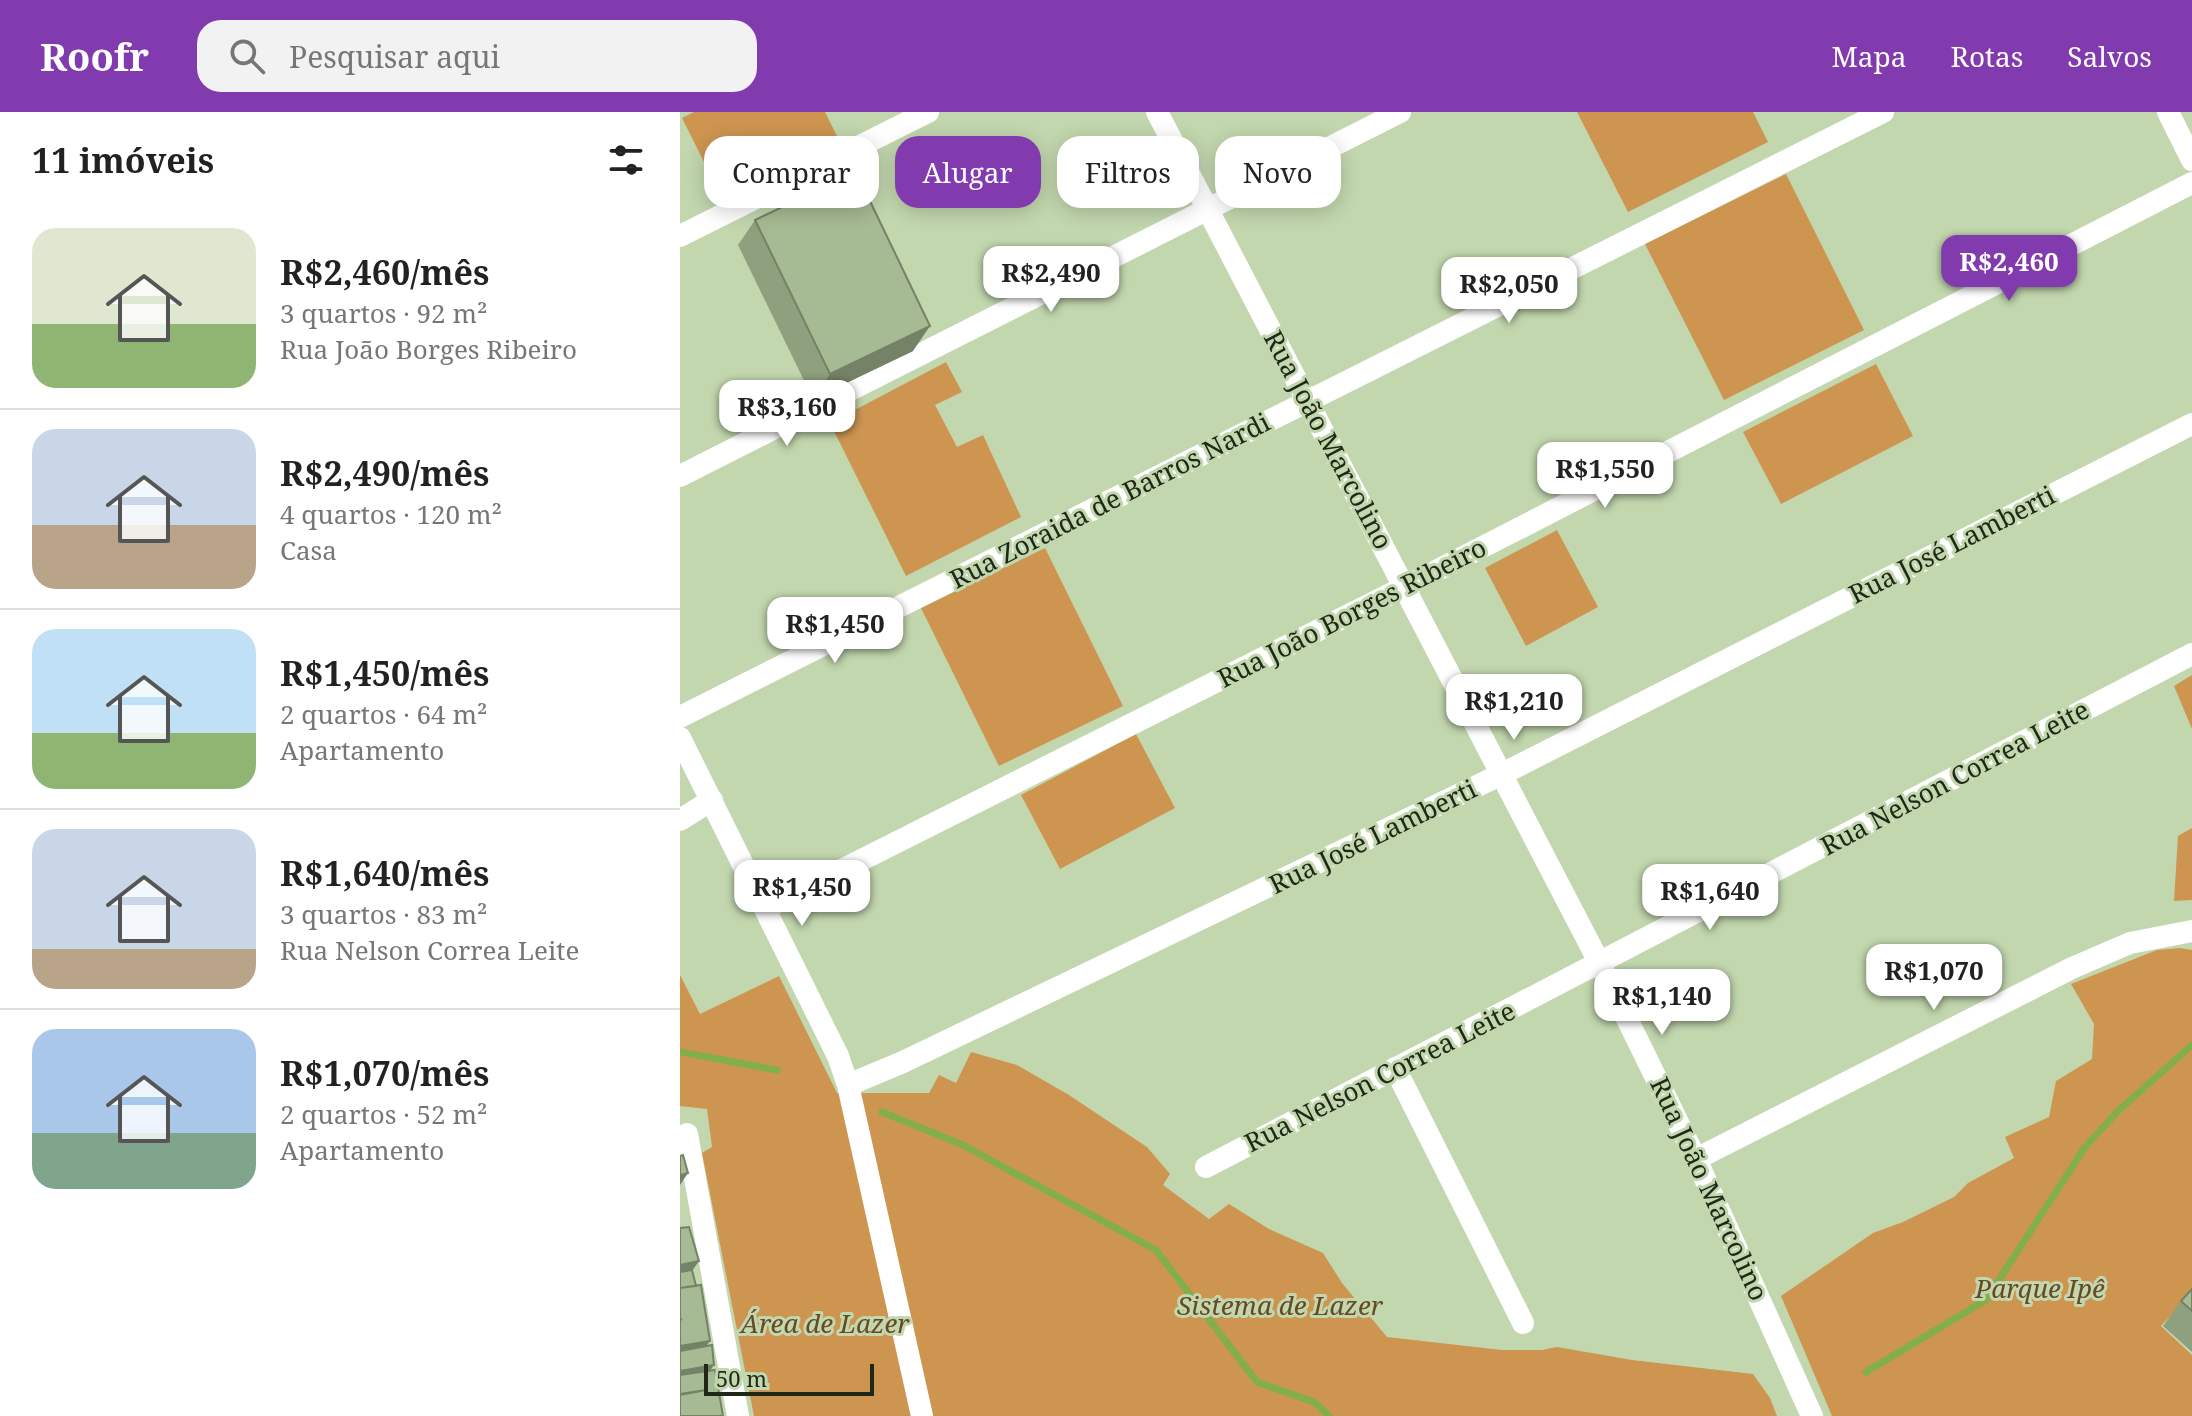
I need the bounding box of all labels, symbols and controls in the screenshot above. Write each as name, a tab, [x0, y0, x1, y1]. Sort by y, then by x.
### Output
search box	[197, 20, 757, 92]
text: Roofr	[40, 30, 149, 82]
icon: search	[225, 34, 269, 78]
text: Pesquisar aqui	[289, 36, 500, 77]
text: Mapa	[1832, 37, 1907, 75]
text: Rotas	[1951, 37, 2023, 75]
text: Salvos	[2067, 37, 2152, 75]
chip: Comprar	[704, 136, 879, 208]
chip: Alugar	[895, 136, 1041, 208]
chip: Filtros	[1057, 136, 1199, 208]
chip: Novo	[1215, 136, 1341, 208]
text: 11 imóveis	[32, 137, 214, 183]
icon: filters	[604, 138, 648, 182]
pin: R$2,460	[1935, 235, 2083, 303]
text: R$2,460	[1959, 243, 2059, 279]
pin: R$2,490	[977, 246, 1125, 314]
text: R$2,460/mês	[280, 249, 489, 295]
text: R$2,490	[1001, 254, 1101, 290]
pin: R$2,050	[1435, 257, 1583, 325]
icon: home	[96, 260, 192, 356]
text: R$2,050	[1459, 265, 1559, 301]
text: 3 quartos · 92 m²	[280, 295, 487, 331]
street label: Rua João Marcolino	[1256, 324, 1402, 555]
text: Rua João Borges Ribeiro	[280, 331, 577, 367]
pin: R$3,160	[713, 380, 861, 448]
text: R$3,160	[737, 388, 837, 424]
street label: Rua Zoraida de Barros Nardi	[943, 404, 1276, 597]
pin: R$1,550	[1531, 442, 1679, 510]
text: R$2,490/mês	[280, 450, 489, 496]
text: R$1,550	[1555, 450, 1655, 486]
icon: home	[96, 461, 192, 557]
street label: Rua José Lamberti	[1842, 477, 2061, 612]
text: 4 quartos · 120 m²	[280, 496, 502, 532]
street label: Rua João Borges Ribeiro	[1211, 529, 1492, 696]
text: Casa	[280, 532, 337, 568]
pin: R$1,450	[761, 597, 909, 665]
text: R$1,450	[785, 605, 885, 641]
text: R$1,450/mês	[280, 650, 489, 696]
icon: home	[96, 661, 192, 757]
pin: R$1,210	[1440, 674, 1588, 742]
text: R$1,210	[1464, 682, 1564, 718]
street label: Rua Nelson Correa Leite	[1814, 691, 2095, 863]
text: 2 quartos · 64 m²	[280, 696, 487, 732]
text: Apartamento	[280, 732, 444, 768]
street label: Rua José Lamberti	[1263, 770, 1482, 902]
text: R$1,640/mês	[280, 850, 489, 896]
pin: R$1,450	[728, 860, 876, 928]
icon: home	[96, 861, 192, 957]
pin: R$1,640	[1636, 864, 1784, 932]
text: R$1,450	[752, 868, 852, 904]
text: R$1,640	[1660, 872, 1760, 908]
text: 3 quartos · 83 m²	[280, 896, 487, 932]
text: Rua Nelson Correa Leite	[280, 932, 579, 968]
pin: R$1,070	[1860, 944, 2008, 1012]
text: R$1,070	[1884, 952, 1984, 988]
pin: R$1,140	[1588, 969, 1736, 1037]
text: R$1,140	[1612, 977, 1712, 1013]
street label: Rua Nelson Correa Leite	[1238, 992, 1521, 1160]
text: R$1,070/mês	[280, 1050, 489, 1096]
icon: home	[96, 1061, 192, 1157]
street label: Rua João Marcolino	[1642, 1071, 1778, 1306]
text: 2 quartos · 52 m²	[280, 1096, 487, 1132]
text: Apartamento	[280, 1132, 444, 1168]
park label: Parque Ipê	[1974, 1270, 2105, 1306]
park label: Sistema de Lazer	[1177, 1287, 1384, 1323]
park label: Área de Lazer	[739, 1305, 910, 1341]
scale bar	[704, 1360, 874, 1396]
text: 50 m	[716, 1363, 767, 1393]

